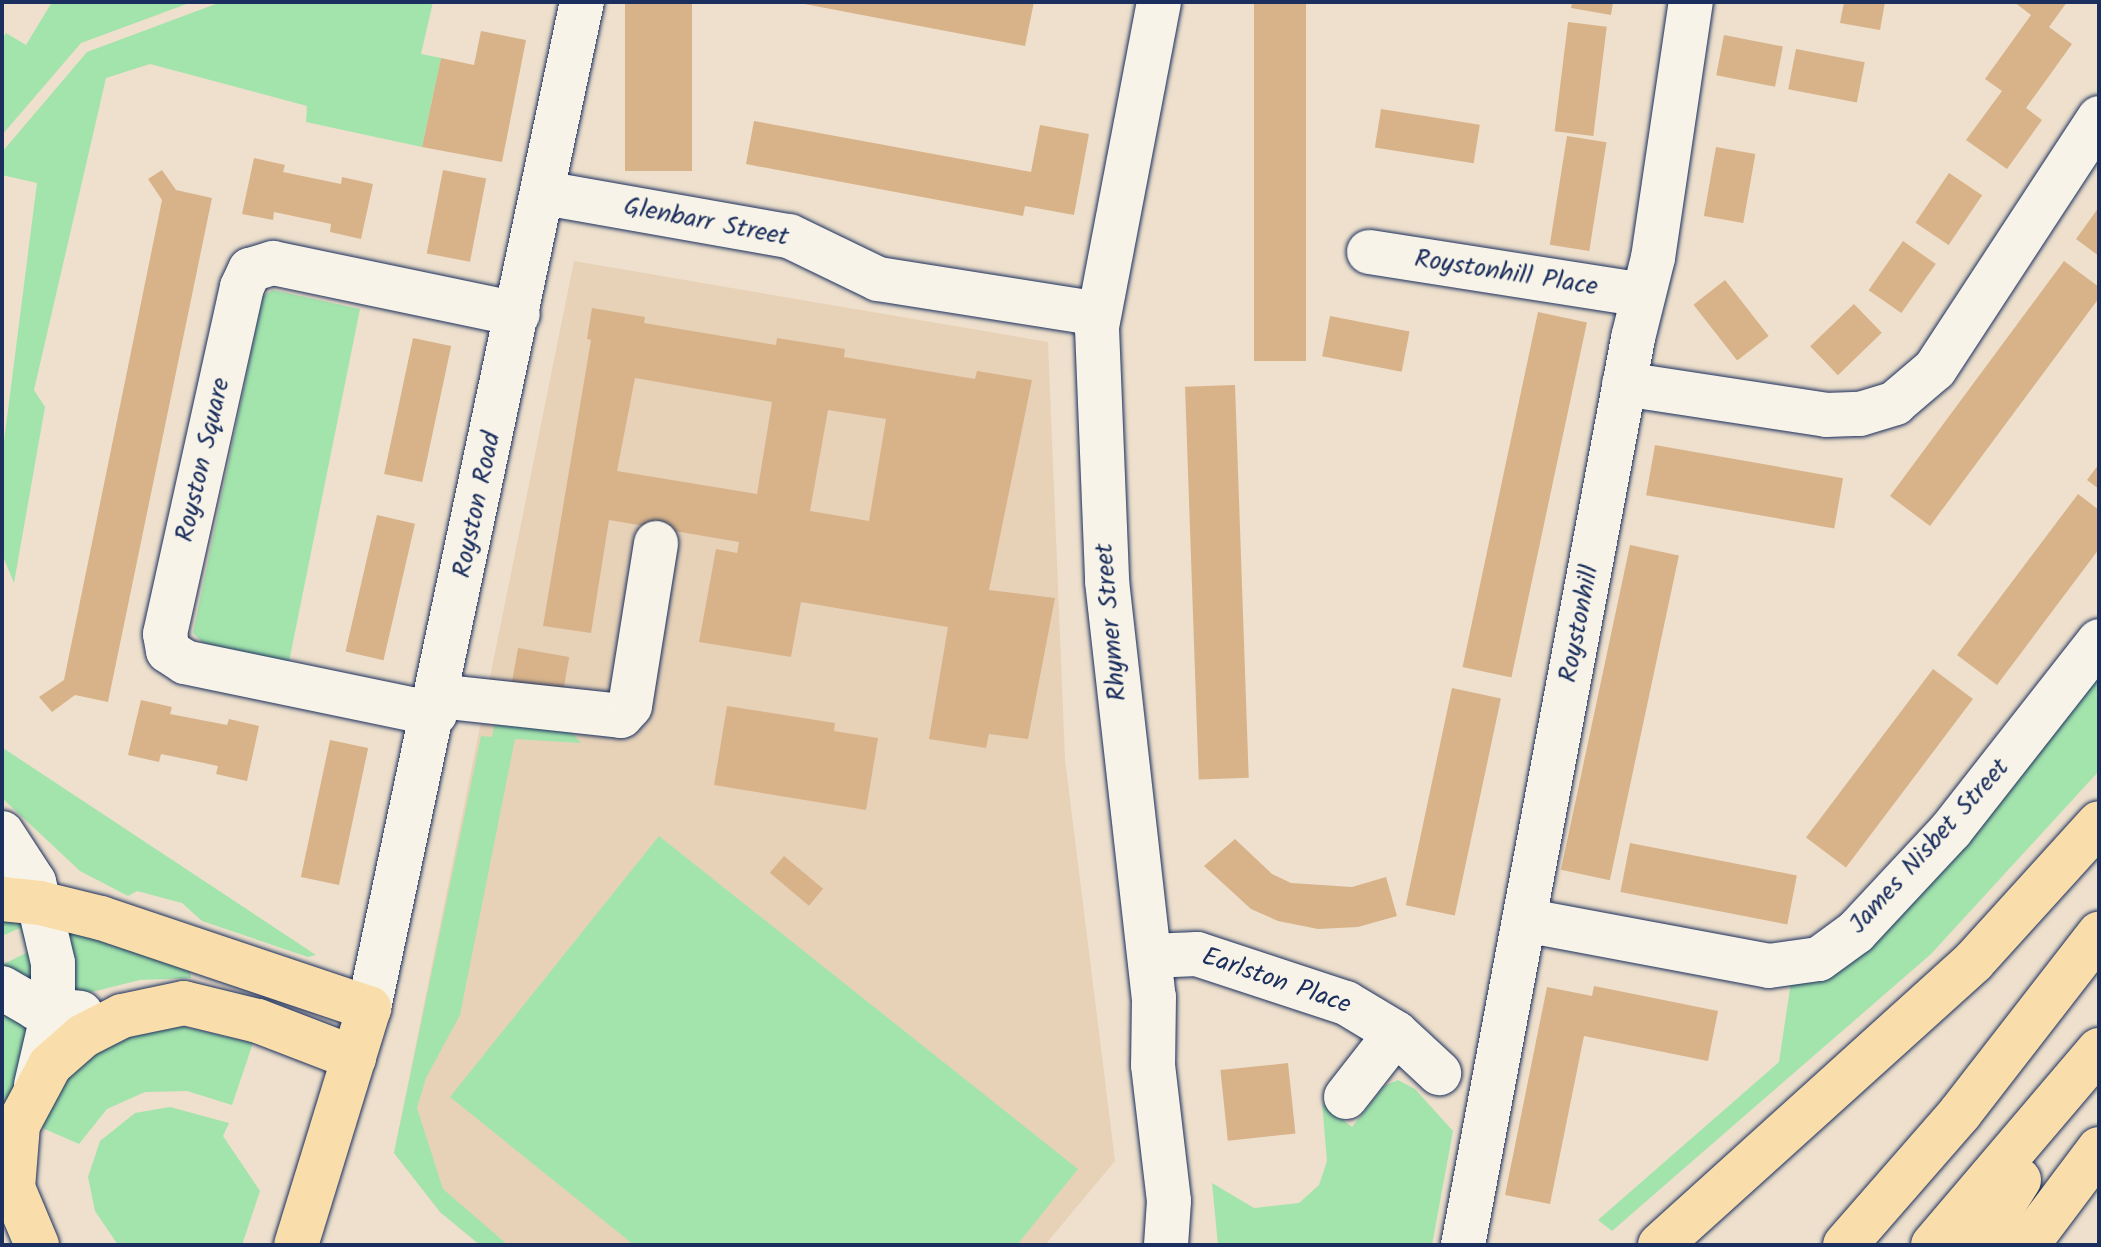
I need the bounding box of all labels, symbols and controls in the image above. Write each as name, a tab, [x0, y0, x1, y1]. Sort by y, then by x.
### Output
street label: Glenbarr Street	[621, 192, 791, 254]
street label: Roystonhill Place	[1412, 244, 1600, 304]
street label: Royston Square	[170, 375, 238, 545]
street label: Royston Road	[447, 429, 509, 581]
street label: Rhymer Street	[1090, 542, 1134, 702]
street label: Roystonhill	[1553, 563, 1607, 685]
street label: James Nisbet Street	[1843, 753, 2017, 941]
street label: Earlston Place	[1197, 942, 1355, 1022]

